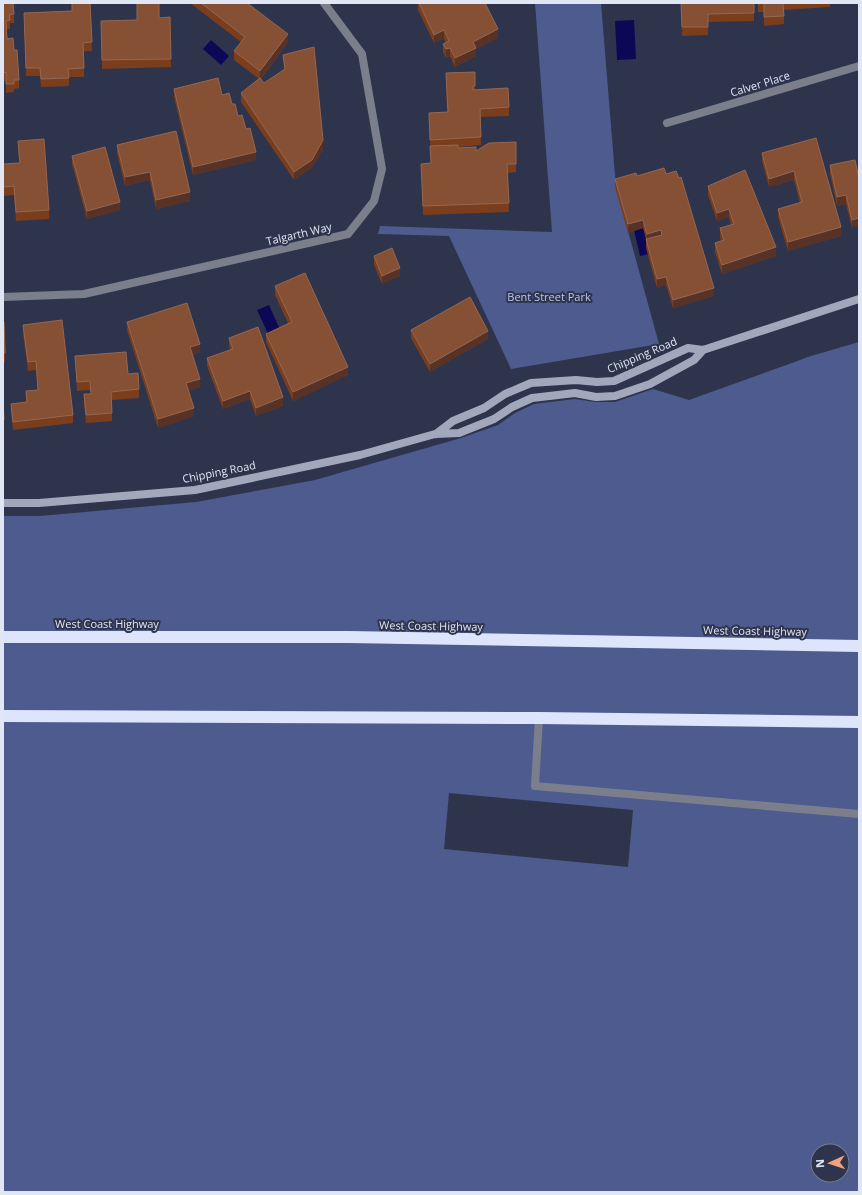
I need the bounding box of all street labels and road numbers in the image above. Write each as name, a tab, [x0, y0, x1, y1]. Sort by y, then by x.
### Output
street label: Calver Place	[728, 67, 792, 100]
street label: Talgarth Way	[265, 219, 334, 248]
street label: Chipping Road	[605, 333, 679, 376]
street label: Chipping Road	[181, 457, 257, 486]
street label: West Coast Highway	[55, 616, 159, 631]
street label: West Coast Highway	[379, 617, 484, 634]
street label: West Coast Highway	[703, 622, 808, 639]

